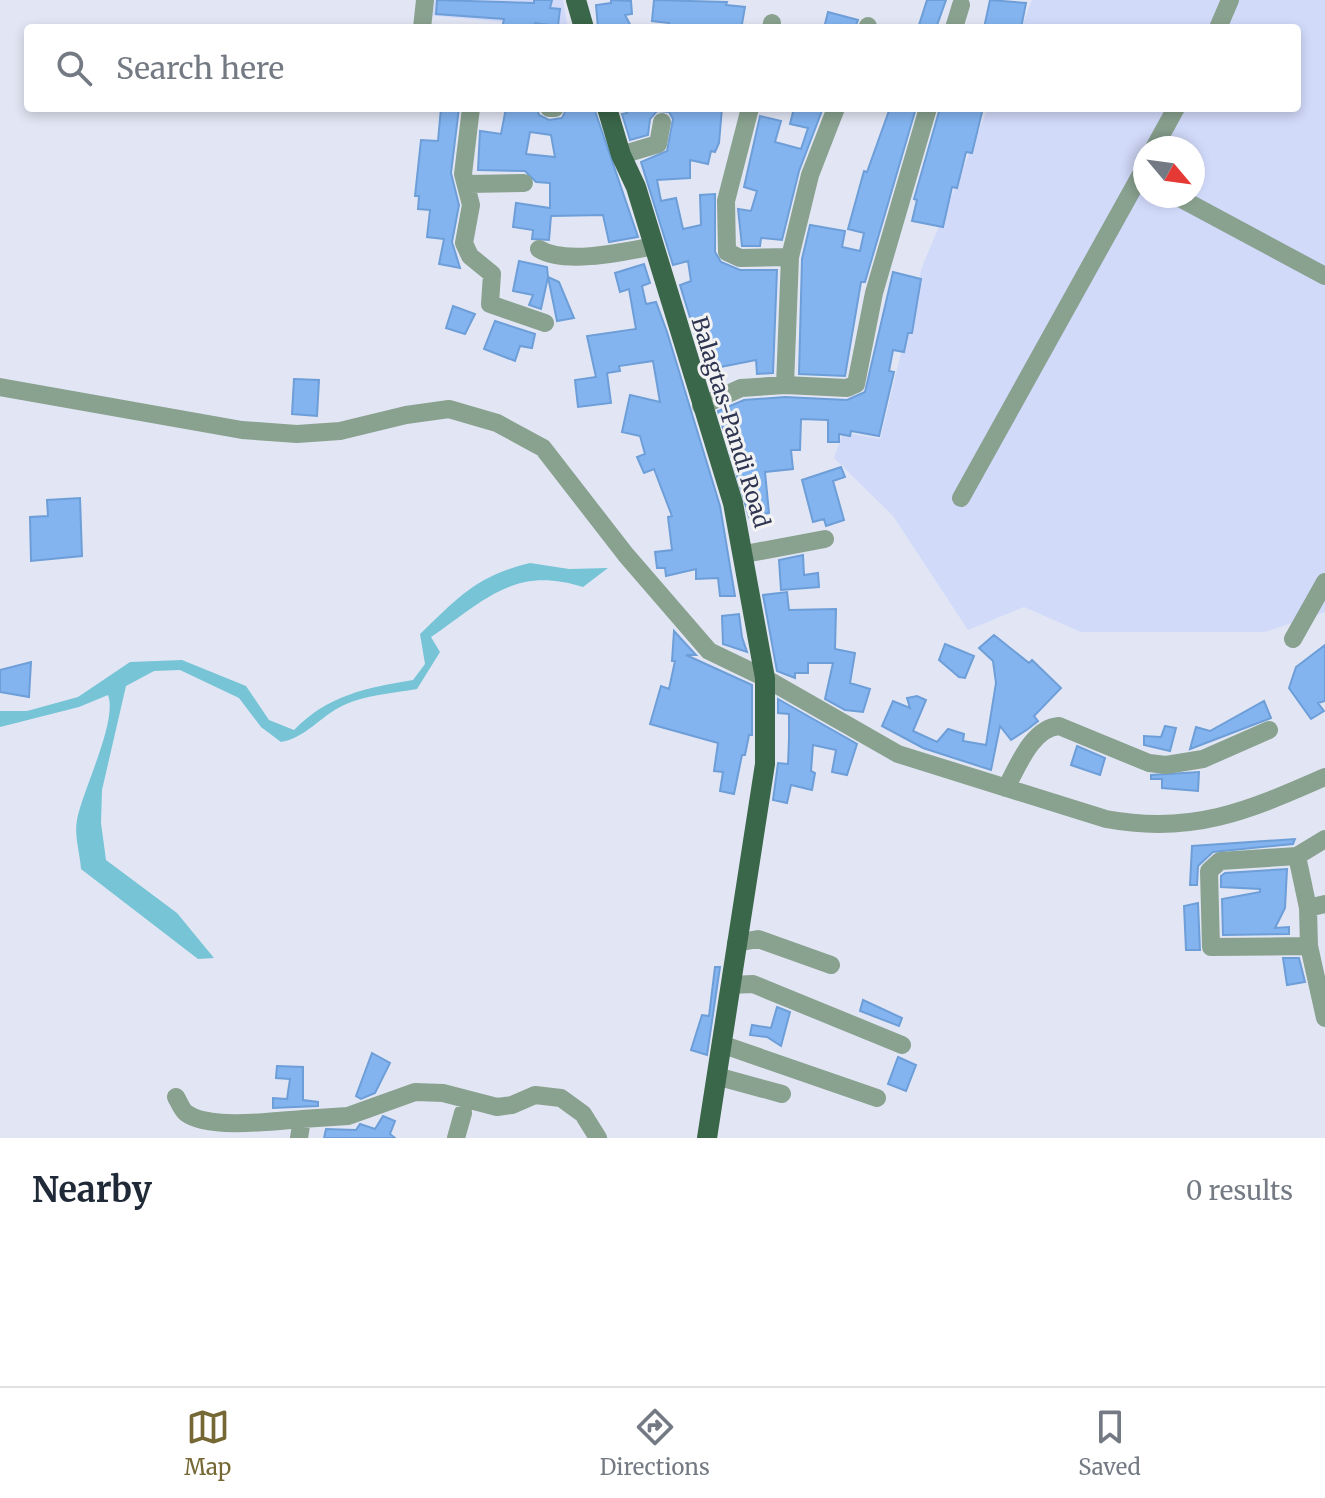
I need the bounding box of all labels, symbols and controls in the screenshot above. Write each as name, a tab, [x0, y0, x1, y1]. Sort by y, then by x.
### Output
search box	[24, 24, 1301, 112]
icon: search	[52, 46, 96, 90]
text: Search here	[116, 49, 284, 87]
north arrow	[1133, 136, 1205, 208]
street label: Balagtas-Pandi Road	[686, 313, 776, 531]
text: Nearby	[32, 1169, 152, 1211]
text: 0 results	[1186, 1174, 1293, 1207]
tab: Map	[184, 1405, 231, 1481]
tab: Directions	[600, 1405, 710, 1481]
tab: Saved	[1078, 1405, 1141, 1481]

